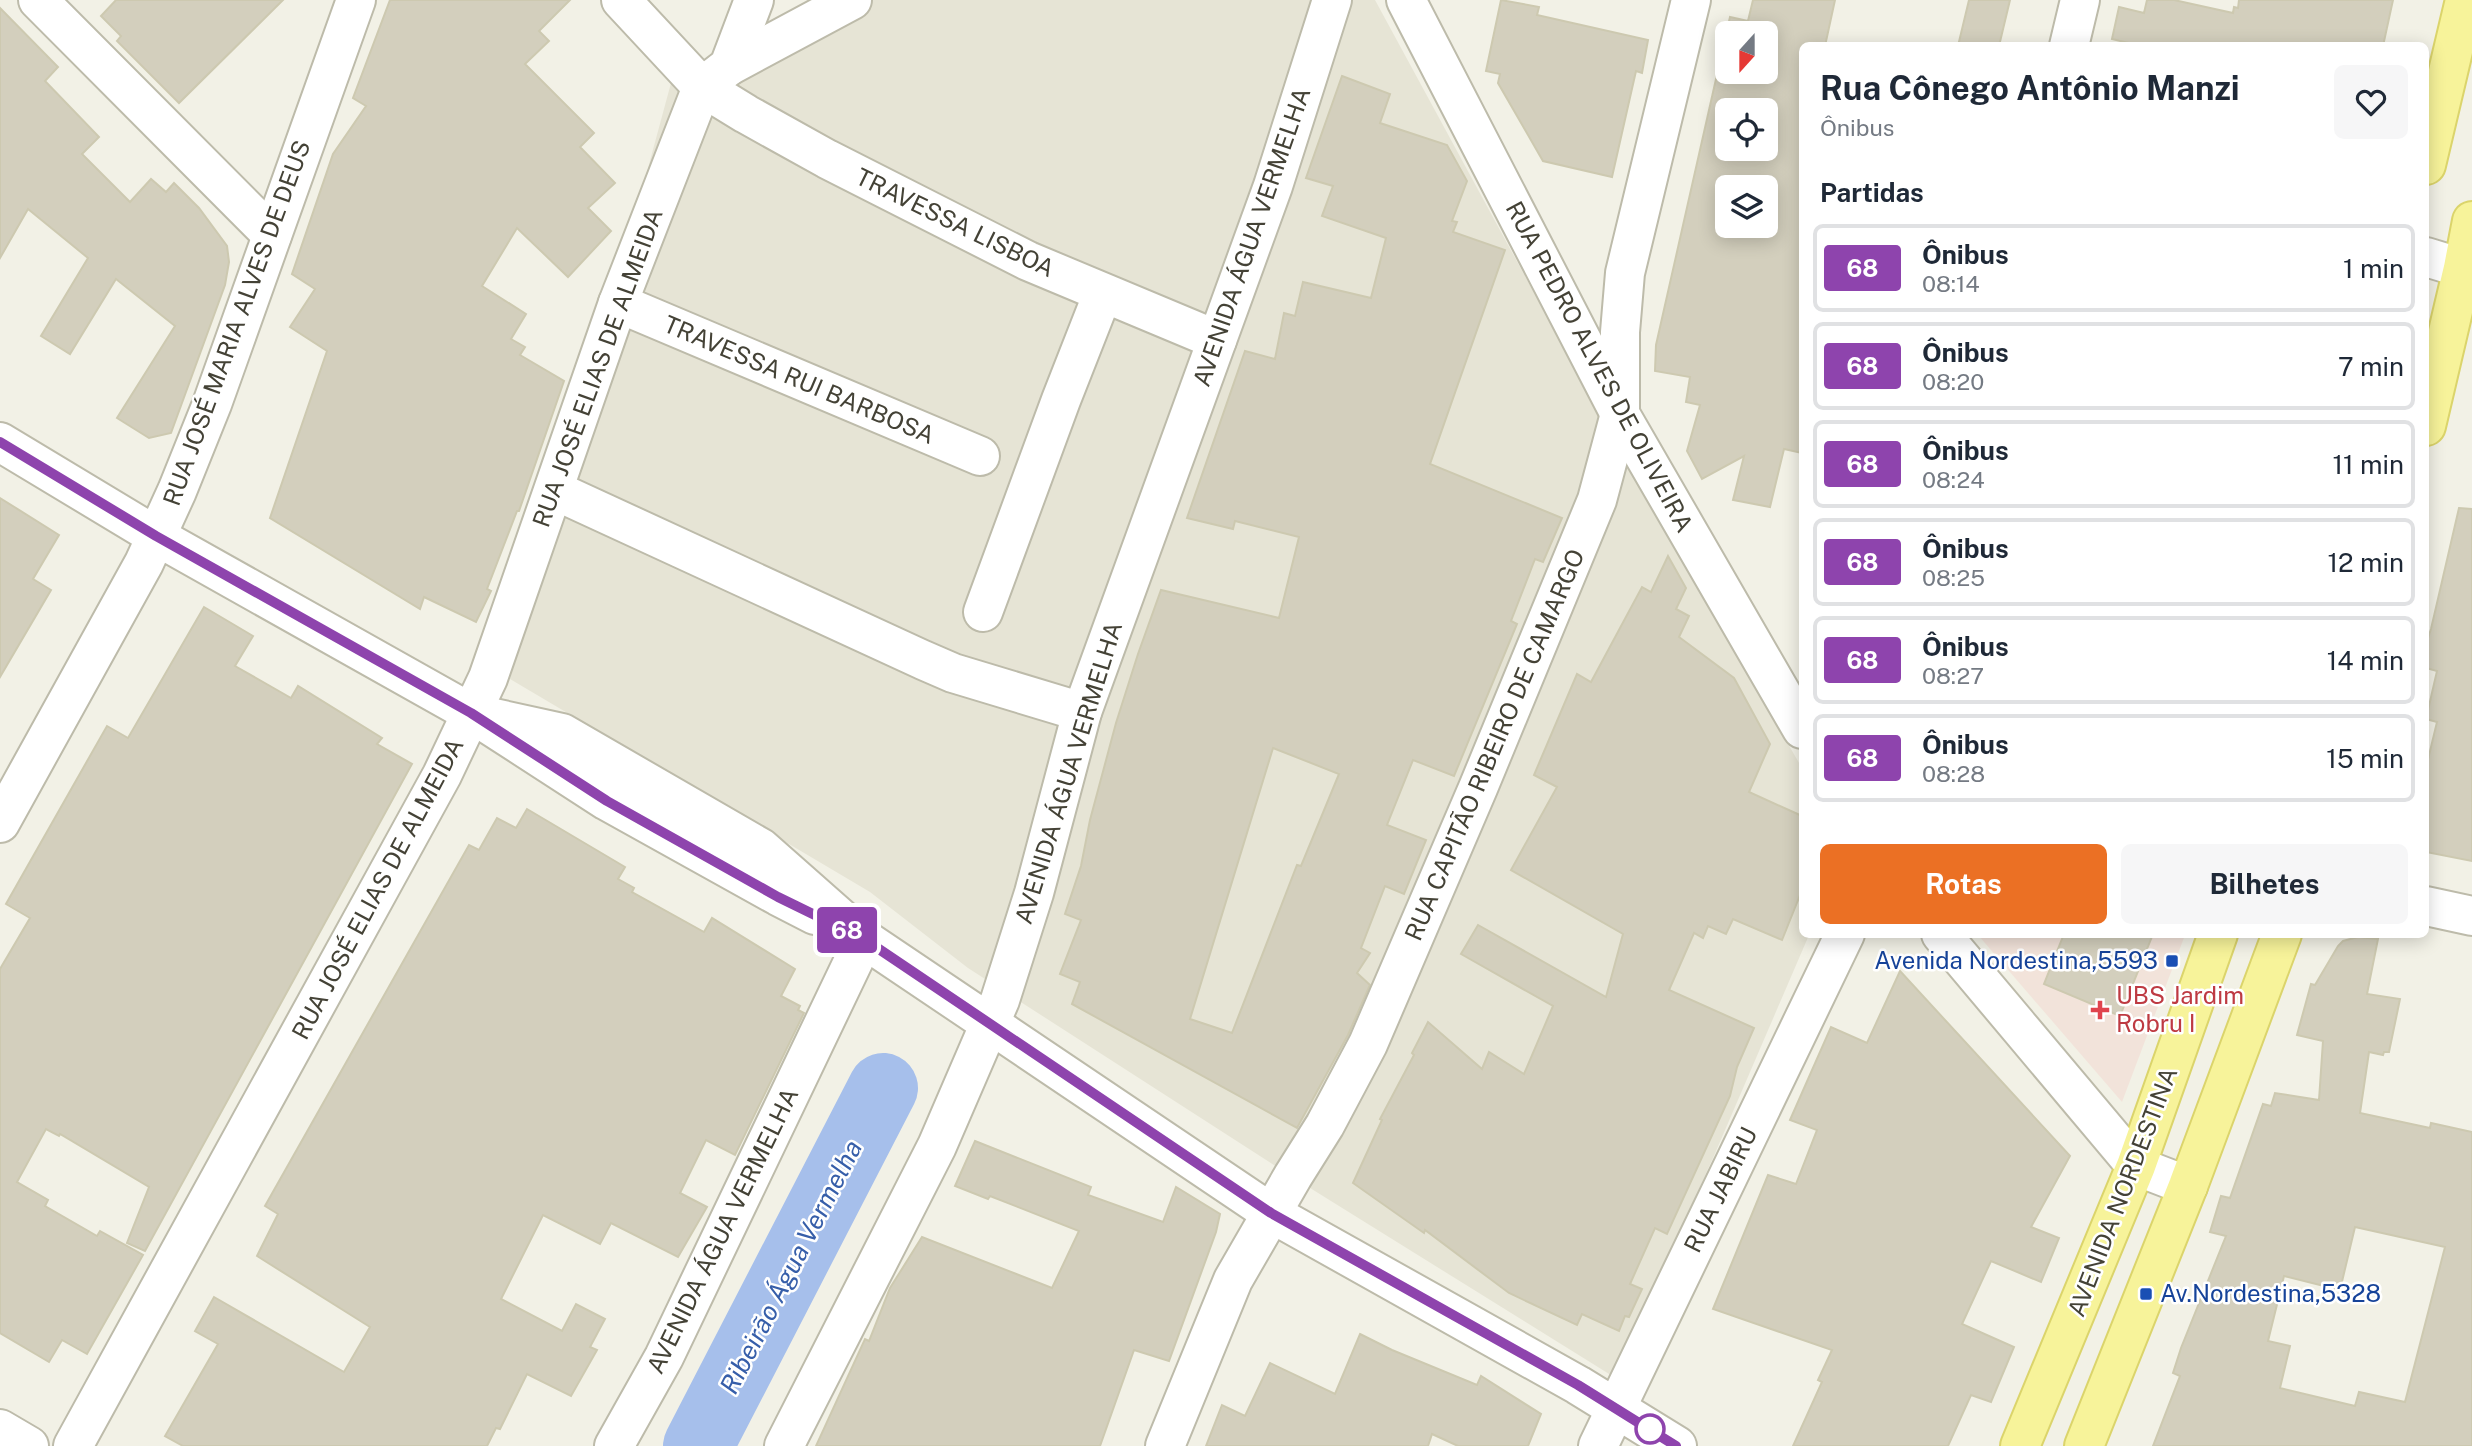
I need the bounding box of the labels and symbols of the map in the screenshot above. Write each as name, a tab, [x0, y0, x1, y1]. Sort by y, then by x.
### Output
north arrow	[1715, 21, 1778, 84]
street label: AVENIDA ÁGUA VERMELHA	[1187, 84, 1315, 390]
street label: RUA JOSÉ MARIA ALVES DE DEUS	[157, 136, 315, 509]
street label: TRAVESSA LISBOA	[852, 162, 1059, 282]
street label: RUA PEDRO ALVES DE OLIVEIRA	[1501, 196, 1699, 537]
street label: RUA JOSÉ ELIAS DE ALMEIDA	[526, 205, 668, 531]
street label: TRAVESSA RUI BARBOSA	[660, 309, 939, 449]
street label: RUA CAPITÃO RIBEIRO DE CAMARGO	[1399, 545, 1589, 944]
street label: AVENIDA ÁGUA VERMELHA	[1009, 618, 1127, 927]
street label: RUA JOSÉ ELIAS DE ALMEIDA	[286, 733, 469, 1044]
line badge: 68	[816, 907, 878, 953]
place label: Avenida Nordestina,5593	[1874, 946, 2158, 974]
marker: Avenida Nordestina,5593	[2164, 953, 2180, 969]
place label: UBS Jardim Robru I	[2116, 981, 2244, 1037]
marker: UBS Jardim Robru I	[2090, 1000, 2110, 1020]
street label: AVENIDA NORDESTINA	[2062, 1063, 2183, 1320]
street label: AVENIDA ÁGUA VERMELHA	[641, 1083, 804, 1378]
street label: RUA JABIRU	[1678, 1122, 1762, 1257]
water label: Ribeirão Água Vermelha	[713, 1135, 868, 1399]
place label: Av.Nordestina,5328	[2160, 1279, 2381, 1307]
marker: Av.Nordestina,5328	[2138, 1286, 2154, 1302]
unlabelled marker	[1635, 1414, 1665, 1444]

